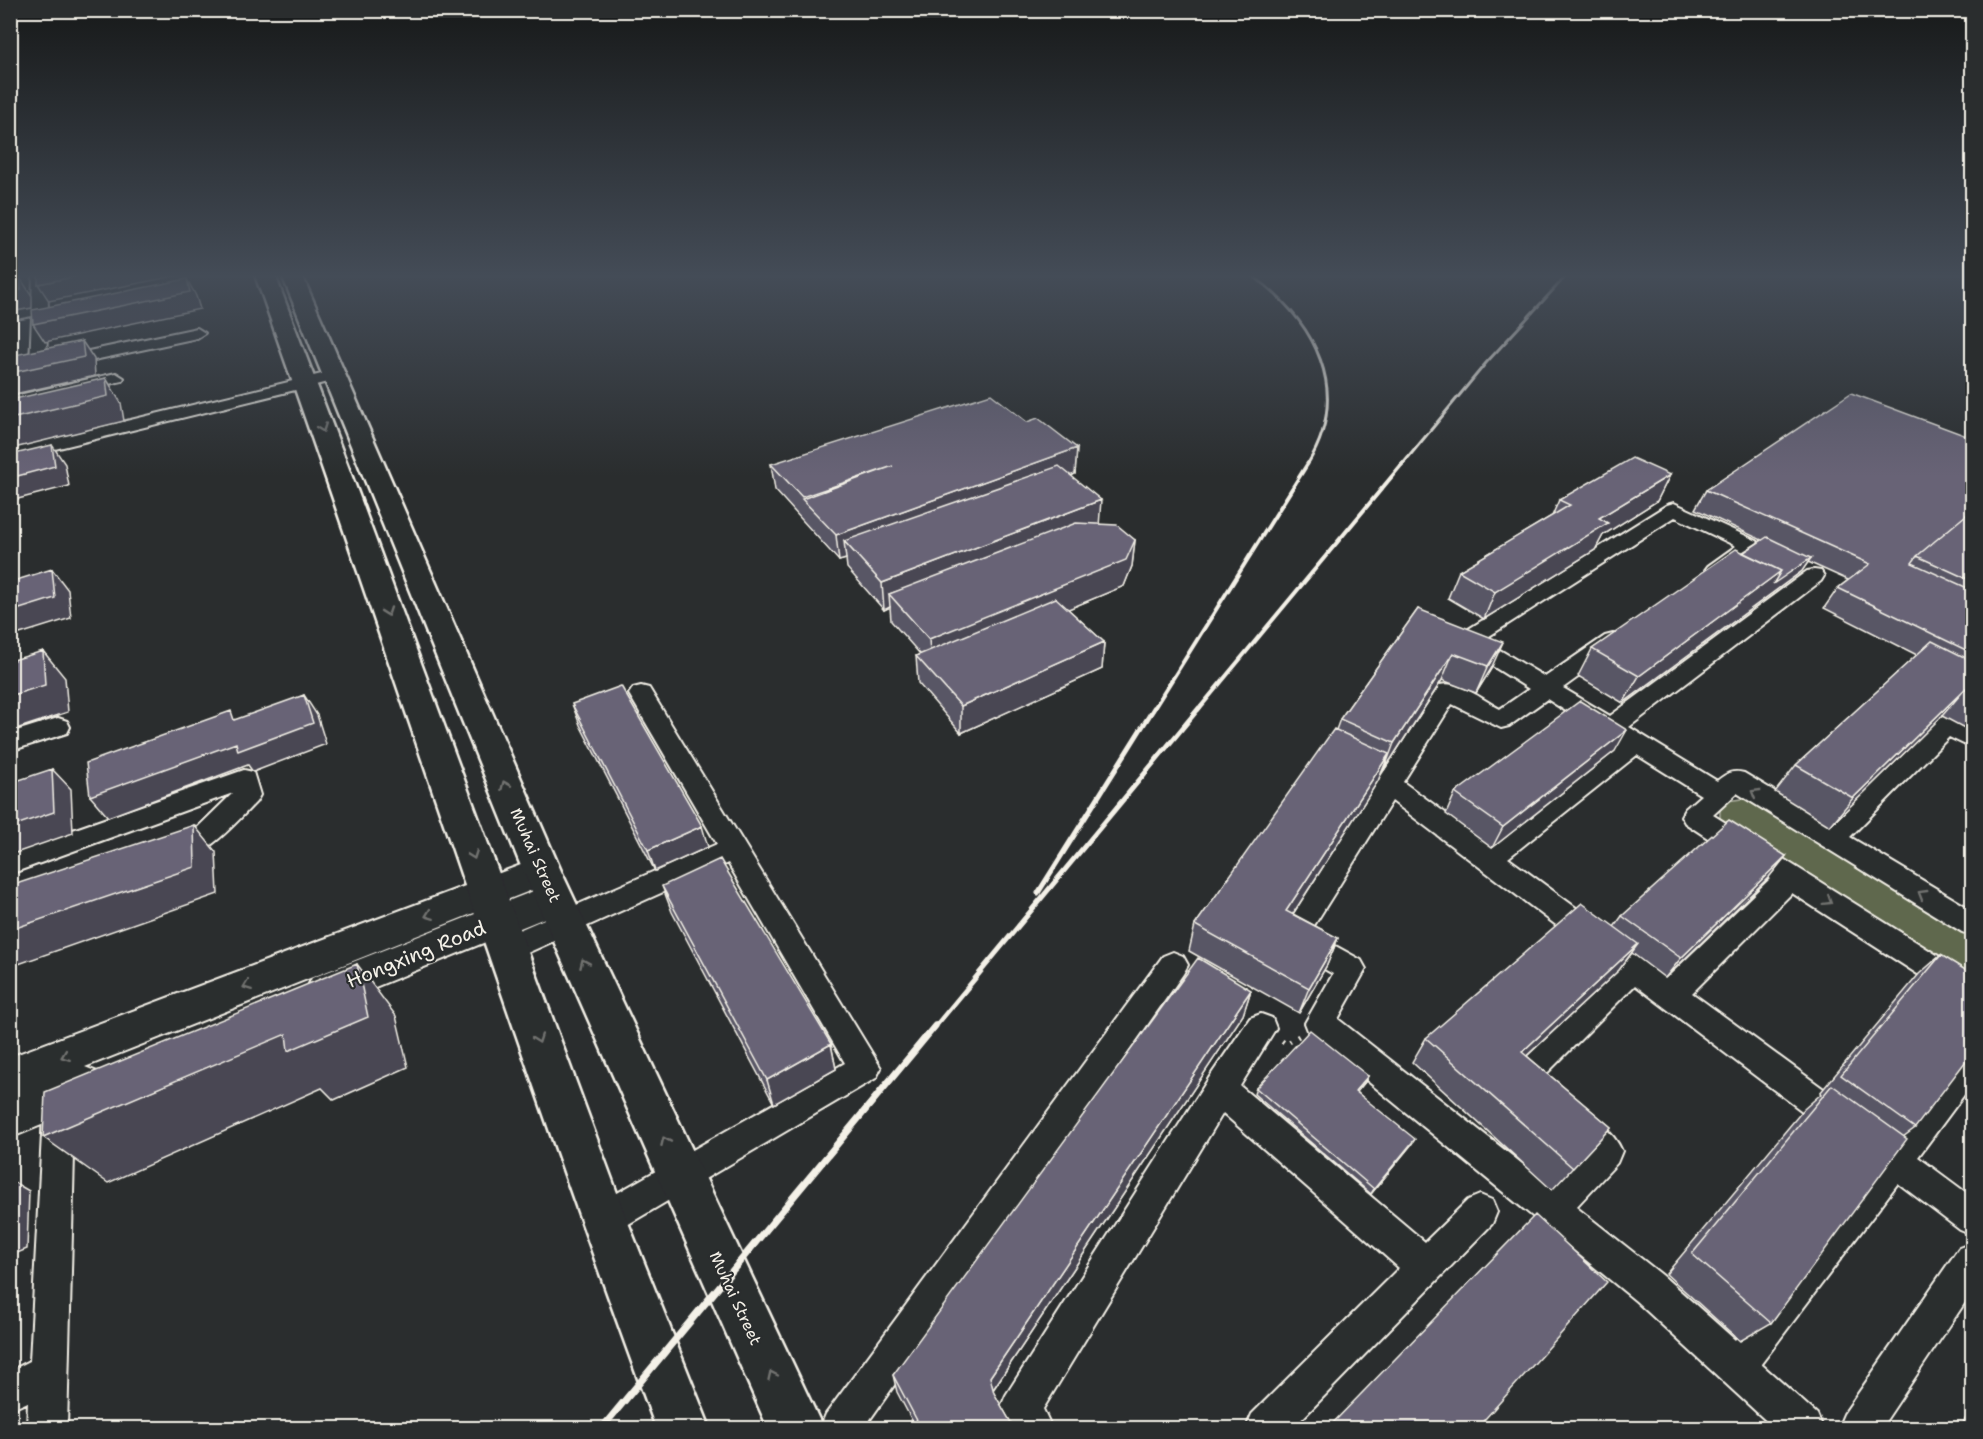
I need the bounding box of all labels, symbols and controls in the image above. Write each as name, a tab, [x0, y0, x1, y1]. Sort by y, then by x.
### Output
one-way arrow	[314, 423, 327, 433]
one-way arrow	[380, 606, 393, 617]
one-way arrow	[500, 780, 512, 791]
one-way arrow	[1751, 788, 1761, 800]
street label: Muhai Street	[505, 805, 566, 906]
one-way arrow	[465, 849, 478, 860]
one-way arrow	[1918, 889, 1928, 901]
one-way arrow	[1821, 894, 1832, 905]
one-way arrow	[424, 908, 435, 920]
street label: Hongxing Road	[342, 914, 490, 994]
one-way arrow	[579, 959, 591, 970]
one-way arrow	[242, 978, 253, 991]
one-way arrow	[531, 1033, 544, 1044]
one-way arrow	[60, 1049, 71, 1061]
one-way arrow	[660, 1136, 672, 1147]
street label: Muhai Street	[705, 1248, 766, 1348]
one-way arrow	[767, 1371, 779, 1382]

